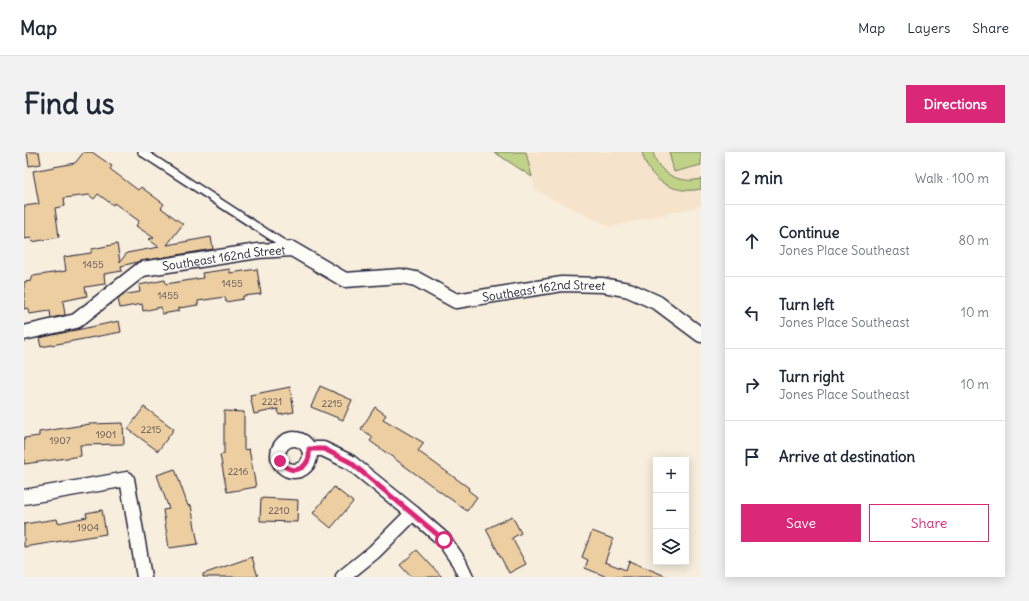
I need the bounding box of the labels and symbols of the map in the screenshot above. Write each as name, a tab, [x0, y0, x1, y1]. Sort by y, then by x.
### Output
street label: Southeast 162nd Street	[161, 242, 286, 273]
house number: 1455	[82, 258, 104, 271]
street label: Southeast 162nd Street	[481, 276, 607, 304]
house number: 1455	[221, 277, 243, 290]
house number: 1455	[157, 289, 179, 302]
house number: 2221	[262, 395, 282, 408]
house number: 2215	[322, 397, 343, 410]
house number: 2215	[141, 423, 162, 436]
house number: 1901	[96, 428, 116, 441]
house number: 1907	[49, 434, 71, 447]
route end	[271, 452, 289, 470]
house number: 2216	[228, 465, 249, 478]
house number: 2210	[268, 504, 290, 517]
house number: 1904	[77, 521, 99, 534]
route start	[435, 531, 453, 549]

